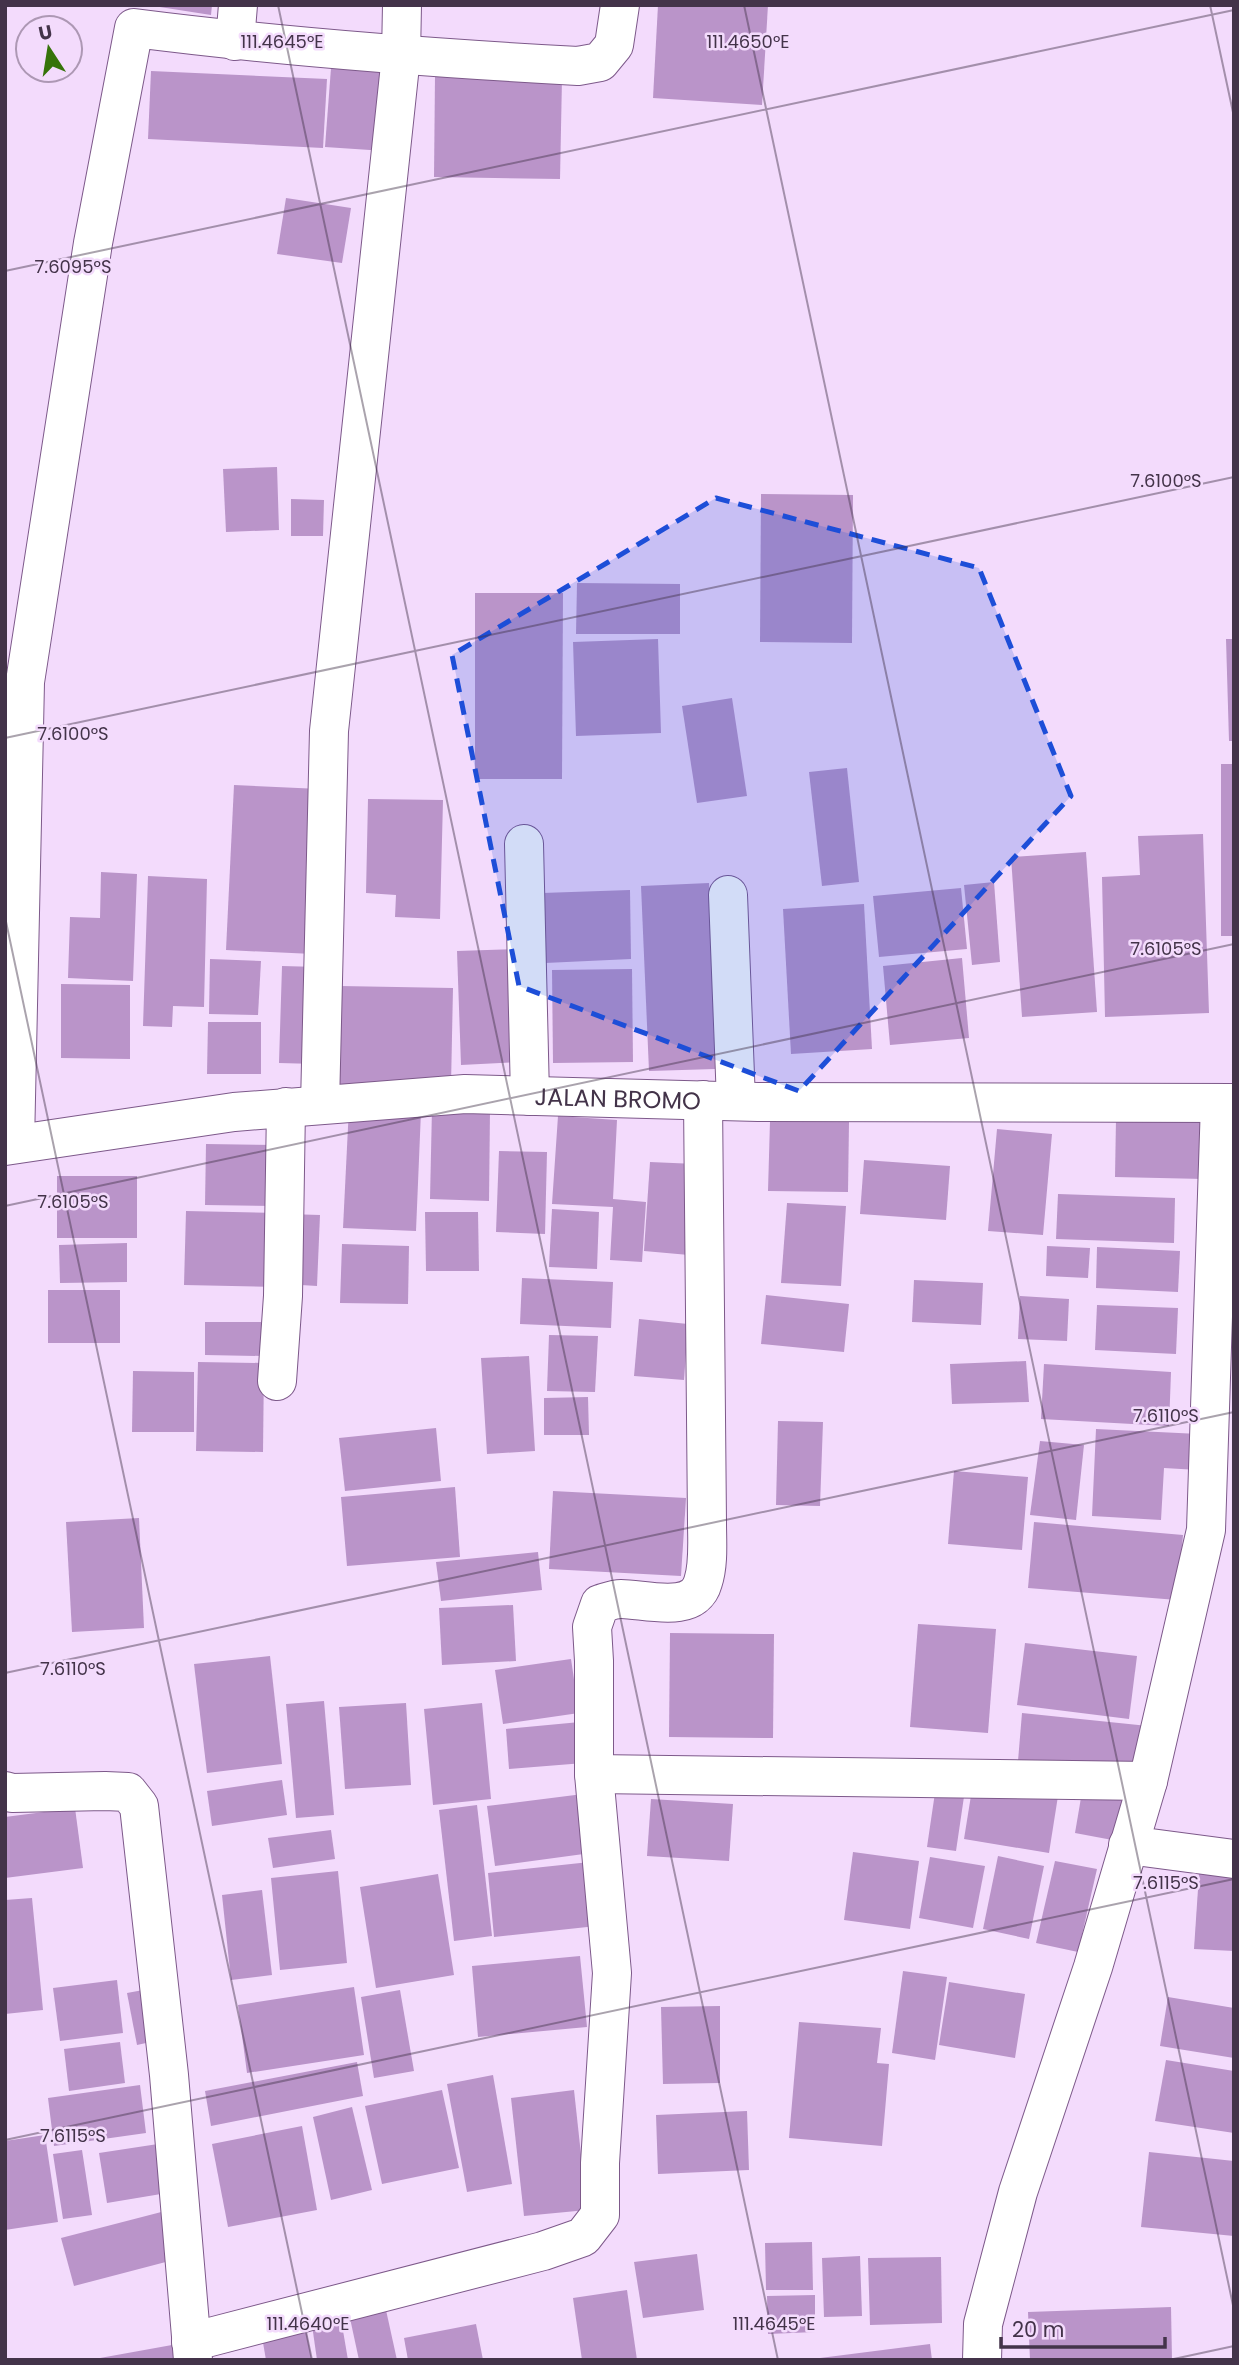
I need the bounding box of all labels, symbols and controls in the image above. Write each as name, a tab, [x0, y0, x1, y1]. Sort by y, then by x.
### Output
north arrow	[14, 14, 84, 84]
text: U	[36, 18, 55, 47]
text: 111.4645°E	[240, 29, 324, 54]
text: 111.4650°E	[706, 29, 790, 54]
text: 7.6095°S	[35, 254, 111, 279]
text: 7.6100°S	[1130, 468, 1202, 493]
text: 7.6100°S	[37, 721, 109, 746]
text: 7.6105°S	[1130, 936, 1202, 961]
street label: JALAN BROMO	[534, 1079, 701, 1117]
text: 7.6105°S	[37, 1189, 109, 1214]
text: 7.6110°S	[1133, 1403, 1199, 1428]
text: 7.6110°S	[40, 1656, 106, 1681]
text: 7.6115°S	[1133, 1870, 1199, 1895]
text: 7.6115°S	[40, 2123, 106, 2148]
scale bar	[1001, 2306, 1166, 2350]
text: 111.4640°E	[266, 2311, 350, 2336]
text: 111.4645°E	[732, 2311, 816, 2336]
text: 20 m	[1012, 2315, 1065, 2344]

